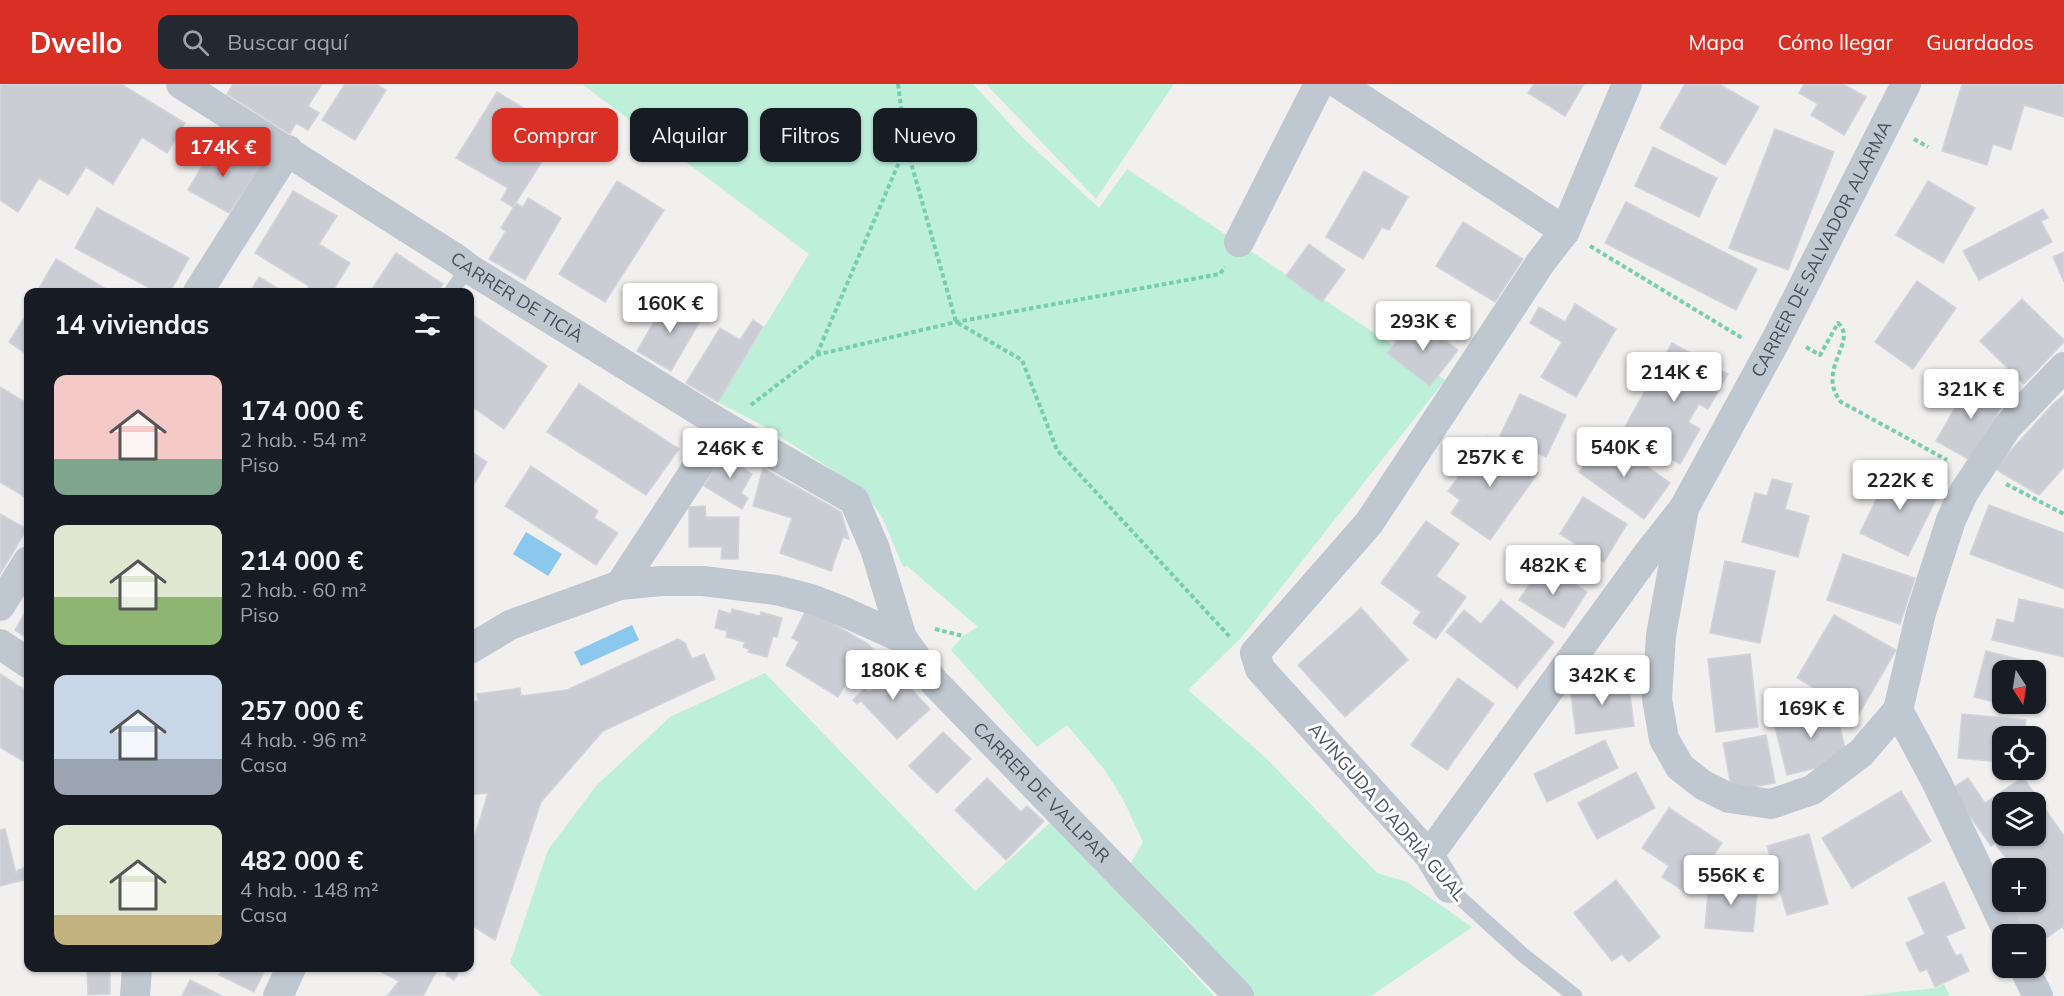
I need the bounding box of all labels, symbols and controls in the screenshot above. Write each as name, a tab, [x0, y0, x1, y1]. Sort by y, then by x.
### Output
search box	[158, 15, 578, 69]
text: Dwello	[30, 25, 122, 60]
icon: search	[179, 26, 212, 59]
text: Buscar aquí	[227, 28, 348, 56]
text: Mapa	[1689, 29, 1744, 55]
text: Cómo llegar	[1777, 29, 1893, 55]
text: Guardados	[1926, 29, 2034, 55]
chip: Comprar	[492, 108, 618, 162]
chip: Alquilar	[630, 108, 748, 162]
chip: Filtros	[760, 108, 861, 162]
chip: Nuevo	[873, 108, 977, 162]
street label: CARRER DE SALVADOR ALARMA	[1746, 116, 1897, 381]
pin: 174K €	[174, 127, 272, 178]
text: 174K €	[190, 134, 256, 159]
street label: CARRER DE TICIÀ	[447, 246, 588, 347]
pin: 160K €	[621, 283, 719, 334]
text: 160K €	[637, 290, 703, 315]
pin: 293K €	[1374, 301, 1472, 352]
text: 14 viviendas	[54, 308, 209, 341]
icon: filters	[411, 308, 444, 341]
text: 293K €	[1390, 308, 1456, 333]
pin: 214K €	[1625, 352, 1723, 403]
text: 214K €	[1641, 359, 1707, 384]
pin: 321K €	[1922, 369, 2020, 420]
text: 321K €	[1938, 376, 2004, 401]
text: 174 000 €	[240, 394, 363, 427]
icon: home	[102, 399, 174, 471]
text: 2 hab. · 54 m²	[240, 427, 367, 452]
pin: 540K €	[1575, 427, 1673, 478]
pin: 246K €	[681, 428, 779, 479]
text: 540K €	[1591, 434, 1657, 459]
text: 246K €	[697, 435, 763, 460]
pin: 257K €	[1441, 437, 1539, 488]
text: 257K €	[1457, 444, 1523, 469]
text: Piso	[240, 452, 279, 477]
pin: 222K €	[1851, 460, 1949, 511]
text: 222K €	[1867, 467, 1933, 492]
text: 214 000 €	[240, 544, 363, 577]
pin: 482K €	[1504, 545, 1602, 596]
icon: home	[102, 549, 174, 621]
text: 482K €	[1520, 552, 1586, 577]
text: 2 hab. · 60 m²	[240, 577, 367, 602]
text: Piso	[240, 602, 279, 627]
pin: 180K €	[844, 650, 942, 701]
pin: 342K €	[1553, 655, 1651, 706]
text: 180K €	[860, 657, 926, 682]
north arrow	[1992, 660, 2046, 714]
map controls	[1992, 660, 2046, 978]
text: 342K €	[1569, 662, 1635, 687]
pin: 169K €	[1762, 688, 1860, 739]
text: 257 000 €	[240, 694, 363, 727]
text: 169K €	[1778, 695, 1844, 720]
icon: home	[102, 699, 174, 771]
street label: CARRER DE VALLPAR	[968, 717, 1115, 867]
street label: AVINGUDA D'ADRIÀ GUAL	[1304, 718, 1471, 906]
button: locate	[1992, 726, 2046, 780]
text: 4 hab. · 96 m²	[240, 727, 367, 752]
text: Casa	[240, 752, 287, 777]
button: layers	[1992, 792, 2046, 846]
text: 482 000 €	[240, 844, 363, 877]
icon: home	[102, 849, 174, 921]
pin: 556K €	[1682, 855, 1780, 906]
button: +	[1992, 858, 2046, 912]
text: 556K €	[1698, 862, 1764, 887]
text: 4 hab. · 148 m²	[240, 877, 379, 902]
text: Casa	[240, 902, 287, 927]
button: −	[1992, 924, 2046, 978]

